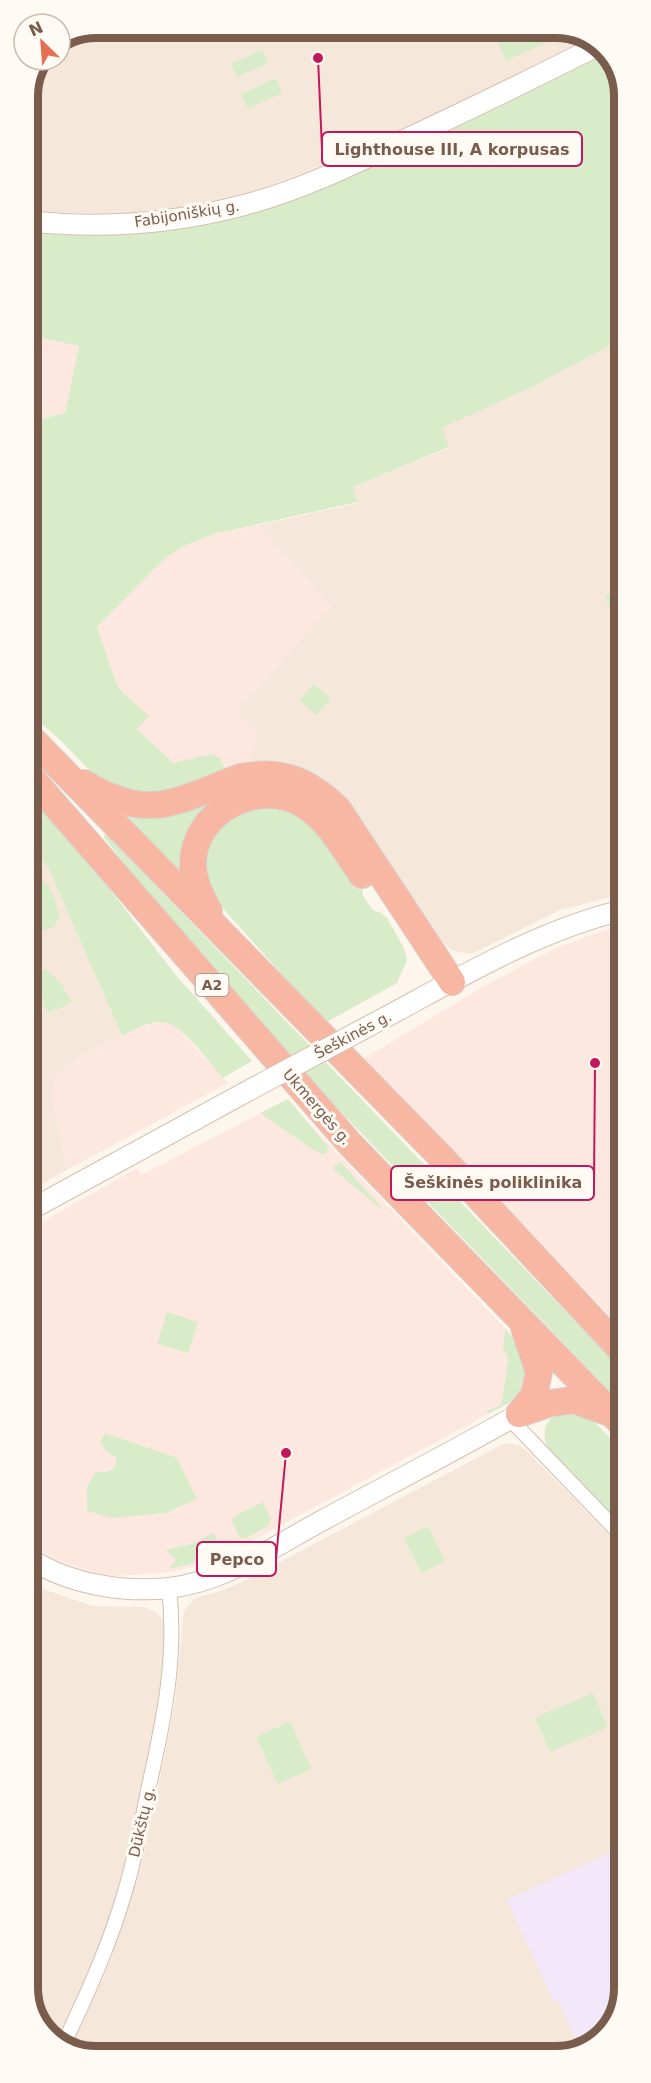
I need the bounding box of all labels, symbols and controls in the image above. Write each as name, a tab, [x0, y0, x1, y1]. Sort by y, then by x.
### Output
north arrow	[12, 12, 72, 72]
text: N	[26, 17, 46, 40]
callout: Lighthouse III, A korpusas	[322, 132, 582, 166]
text: Lighthouse III, A korpusas	[334, 140, 570, 159]
street label: Fabijoniškių g.	[133, 197, 241, 231]
road number: A2	[196, 974, 228, 996]
street label: Šeškinės g.	[311, 1006, 395, 1063]
street label: Ukmergės g.	[279, 1065, 355, 1149]
callout: Šeškinės poliklinika	[391, 1166, 594, 1200]
text: Šeškinės poliklinika	[404, 1173, 582, 1192]
callout: Pepco	[197, 1542, 276, 1576]
text: Pepco	[210, 1550, 264, 1569]
street label: Dūkštų g.	[125, 1785, 159, 1859]

